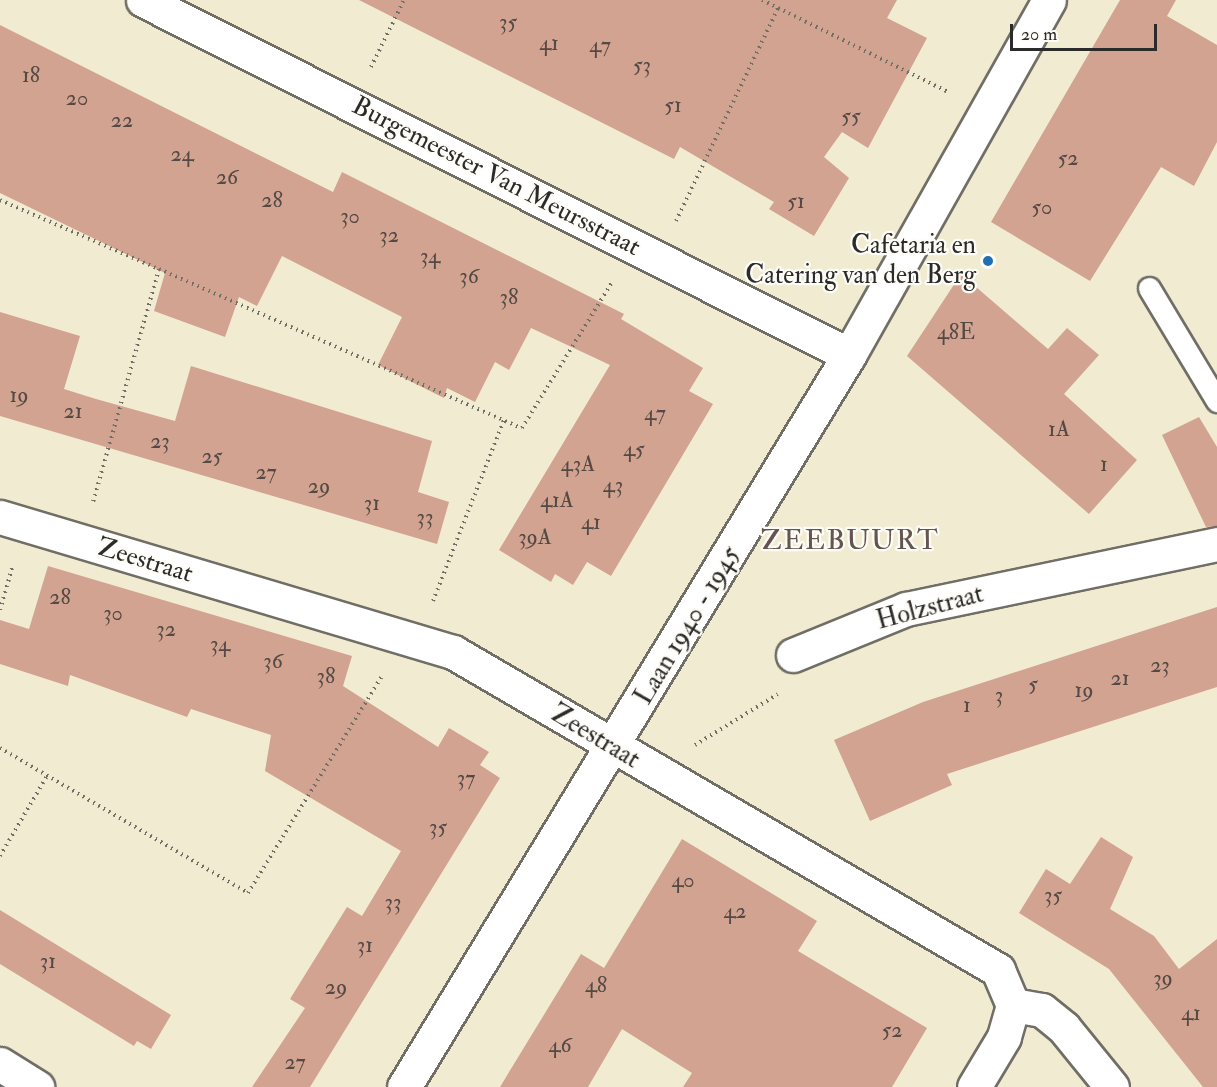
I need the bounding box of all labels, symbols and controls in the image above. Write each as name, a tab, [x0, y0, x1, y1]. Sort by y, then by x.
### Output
house number: 35	[499, 10, 517, 36]
scale bar	[1013, 12, 1160, 50]
text: 20 m	[1021, 23, 1057, 46]
house number: 41	[539, 31, 559, 57]
house number: 47	[589, 33, 611, 59]
house number: 53	[633, 53, 651, 79]
house number: 18	[22, 63, 40, 89]
house number: 20	[66, 86, 88, 112]
street label: Burgemeester Van Meursstraat	[347, 91, 645, 263]
house number: 51	[664, 93, 682, 119]
house number: 55	[841, 104, 861, 130]
house number: 22	[111, 108, 133, 134]
house number: 24	[170, 142, 194, 168]
house number: 52	[1058, 146, 1078, 172]
house number: 26	[216, 165, 238, 191]
house number: 28	[261, 188, 283, 214]
house number: 51	[787, 189, 805, 215]
house number: 50	[1032, 195, 1052, 221]
house number: 30	[340, 204, 360, 230]
house number: 32	[379, 223, 399, 249]
place label: Cafetaria en Catering van den Berg	[745, 230, 976, 292]
house number: 34	[420, 244, 440, 270]
marker: Cafetaria en Catering van den Berg	[981, 254, 995, 268]
house number: 36	[459, 264, 479, 290]
house number: 38	[500, 285, 518, 311]
house number: 48E	[937, 320, 975, 346]
house number: 19	[9, 383, 29, 409]
house number: 21	[63, 399, 83, 425]
house number: 47	[644, 401, 666, 427]
house number: 1A	[1048, 417, 1070, 443]
house number: 23	[150, 429, 170, 455]
house number: 45	[623, 437, 645, 463]
house number: 25	[202, 444, 222, 470]
house number: 43A	[561, 452, 595, 478]
house number: 1	[1100, 452, 1108, 478]
house number: 27	[255, 460, 277, 486]
house number: 43	[603, 473, 623, 499]
house number: 29	[308, 474, 330, 500]
house number: 41A	[540, 488, 574, 514]
house number: 31	[364, 491, 380, 517]
house number: 33	[417, 505, 433, 531]
house number: 41	[581, 510, 601, 536]
district label: ZEEBUURT	[761, 524, 939, 558]
house number: 39A	[518, 525, 552, 551]
street label: Zeestraat	[94, 532, 196, 590]
street label: Laan 1940 - 1945	[629, 541, 747, 711]
street label: Holzstraat	[873, 579, 987, 637]
house number: 28	[49, 585, 71, 611]
house number: 30	[103, 601, 123, 627]
house number: 32	[156, 617, 176, 643]
house number: 34	[210, 632, 230, 658]
house number: 36	[263, 649, 283, 675]
house number: 23	[1150, 653, 1170, 679]
house number: 38	[317, 664, 335, 690]
house number: 21	[1110, 666, 1130, 692]
house number: 5	[1028, 672, 1038, 698]
house number: 19	[1074, 678, 1094, 704]
house number: 3	[995, 683, 1003, 709]
house number: 1	[963, 693, 971, 719]
street label: Zeestraat	[545, 698, 645, 776]
house number: 37	[457, 766, 475, 792]
house number: 35	[429, 815, 447, 841]
house number: 40	[671, 868, 695, 894]
house number: 35	[1044, 883, 1062, 909]
house number: 33	[385, 890, 401, 916]
house number: 42	[723, 899, 747, 925]
house number: 31	[357, 933, 373, 959]
house number: 31	[40, 949, 56, 975]
house number: 39	[1153, 966, 1173, 992]
house number: 48	[585, 973, 607, 999]
house number: 29	[325, 975, 347, 1001]
house number: 41	[1181, 1001, 1201, 1027]
house number: 52	[882, 1018, 902, 1044]
house number: 46	[549, 1033, 571, 1059]
house number: 27	[284, 1050, 306, 1076]

